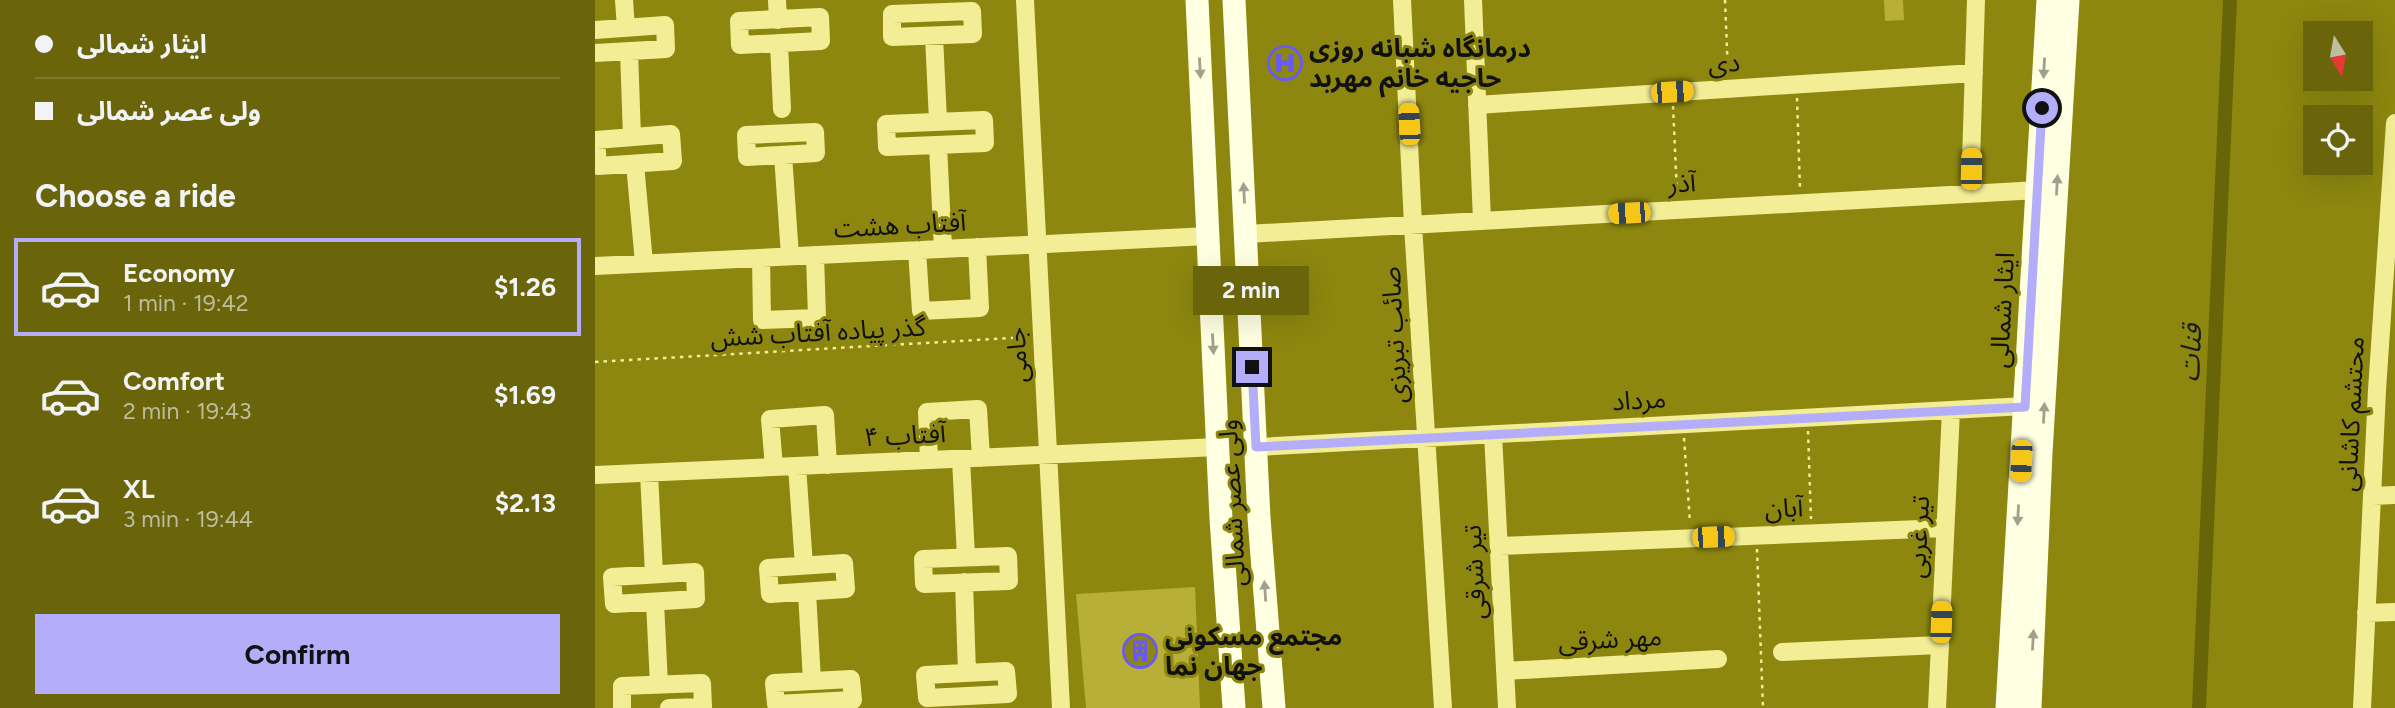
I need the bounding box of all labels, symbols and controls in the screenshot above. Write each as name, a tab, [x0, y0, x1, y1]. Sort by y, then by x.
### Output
north arrow	[2303, 21, 2373, 91]
map controls	[2303, 21, 2373, 175]
text: ایثار شمالی	[77, 28, 207, 60]
place label: درمانگاه شبانه‌ روزی حاجیه‌ خانم مهربد	[1309, 32, 1531, 98]
hospital icon: درمانگاه شبانه‌ روزی حاجیه‌ خانم مهربد	[1266, 44, 1304, 82]
street label: دی	[1707, 46, 1741, 80]
one-way arrow	[1195, 57, 1206, 79]
one-way arrow	[2038, 57, 2049, 79]
car	[1651, 80, 1694, 104]
route start	[2026, 92, 2058, 124]
text: ولی عصر شمالی	[77, 95, 261, 127]
car	[1398, 102, 1421, 146]
button: locate	[2303, 105, 2373, 175]
car	[1961, 148, 1982, 190]
street label: آذر	[1666, 166, 1698, 200]
one-way arrow	[2052, 174, 2063, 196]
text: Choose a ride	[35, 177, 236, 215]
one-way arrow	[1238, 181, 1249, 203]
car	[1608, 201, 1651, 225]
street label: آفتاب هشت	[833, 205, 968, 244]
street label: ایثار شمالی	[1983, 251, 2021, 369]
icon: car	[39, 256, 102, 319]
text: Economy	[123, 257, 235, 289]
callout: 2 min	[1194, 266, 1310, 314]
street label: صائب تبریزی	[1374, 266, 1414, 404]
text: $1.26	[494, 271, 556, 303]
text: 2 min	[1222, 276, 1280, 304]
text: 1 min · 19:42	[123, 289, 249, 317]
street label: گذر پیاده آفتاب شش	[710, 310, 927, 355]
water label: قنات	[2172, 321, 2209, 383]
street label: جامی	[1000, 326, 1034, 384]
one-way arrow	[1207, 334, 1218, 356]
street label: محتشم کاشانی	[2331, 336, 2375, 493]
route end	[1236, 351, 1268, 383]
icon: car	[39, 364, 102, 427]
text: Comfort	[123, 365, 225, 397]
text: $1.69	[494, 379, 556, 411]
street label: مرداد	[1611, 383, 1667, 417]
text: 2 min · 19:43	[123, 397, 252, 425]
one-way arrow	[2038, 401, 2049, 423]
street label: آفتاب ۴	[863, 417, 948, 453]
street label: ولی عصر شمالی	[1212, 419, 1252, 587]
car	[2010, 439, 2033, 483]
icon: car	[39, 472, 102, 535]
text: XL	[123, 473, 155, 505]
text: $2.13	[495, 487, 556, 519]
street label: آبان	[1764, 491, 1805, 525]
street label: تیر غربی	[1900, 495, 1936, 579]
text: 3 min · 19:44	[123, 505, 253, 533]
one-way arrow	[2013, 505, 2024, 527]
street label: تیر شرقی	[1456, 524, 1492, 620]
car	[1692, 526, 1735, 548]
one-way arrow	[1259, 580, 1270, 602]
car	[1930, 601, 1953, 643]
button: Confirm	[35, 614, 560, 694]
place label: مجتمع مسکونی جهان نما	[1165, 620, 1343, 682]
street label: مهر شرقی	[1557, 620, 1663, 658]
one-way arrow	[2027, 629, 2038, 651]
building icon: مجتمع مسکونی جهان نما	[1121, 632, 1159, 670]

